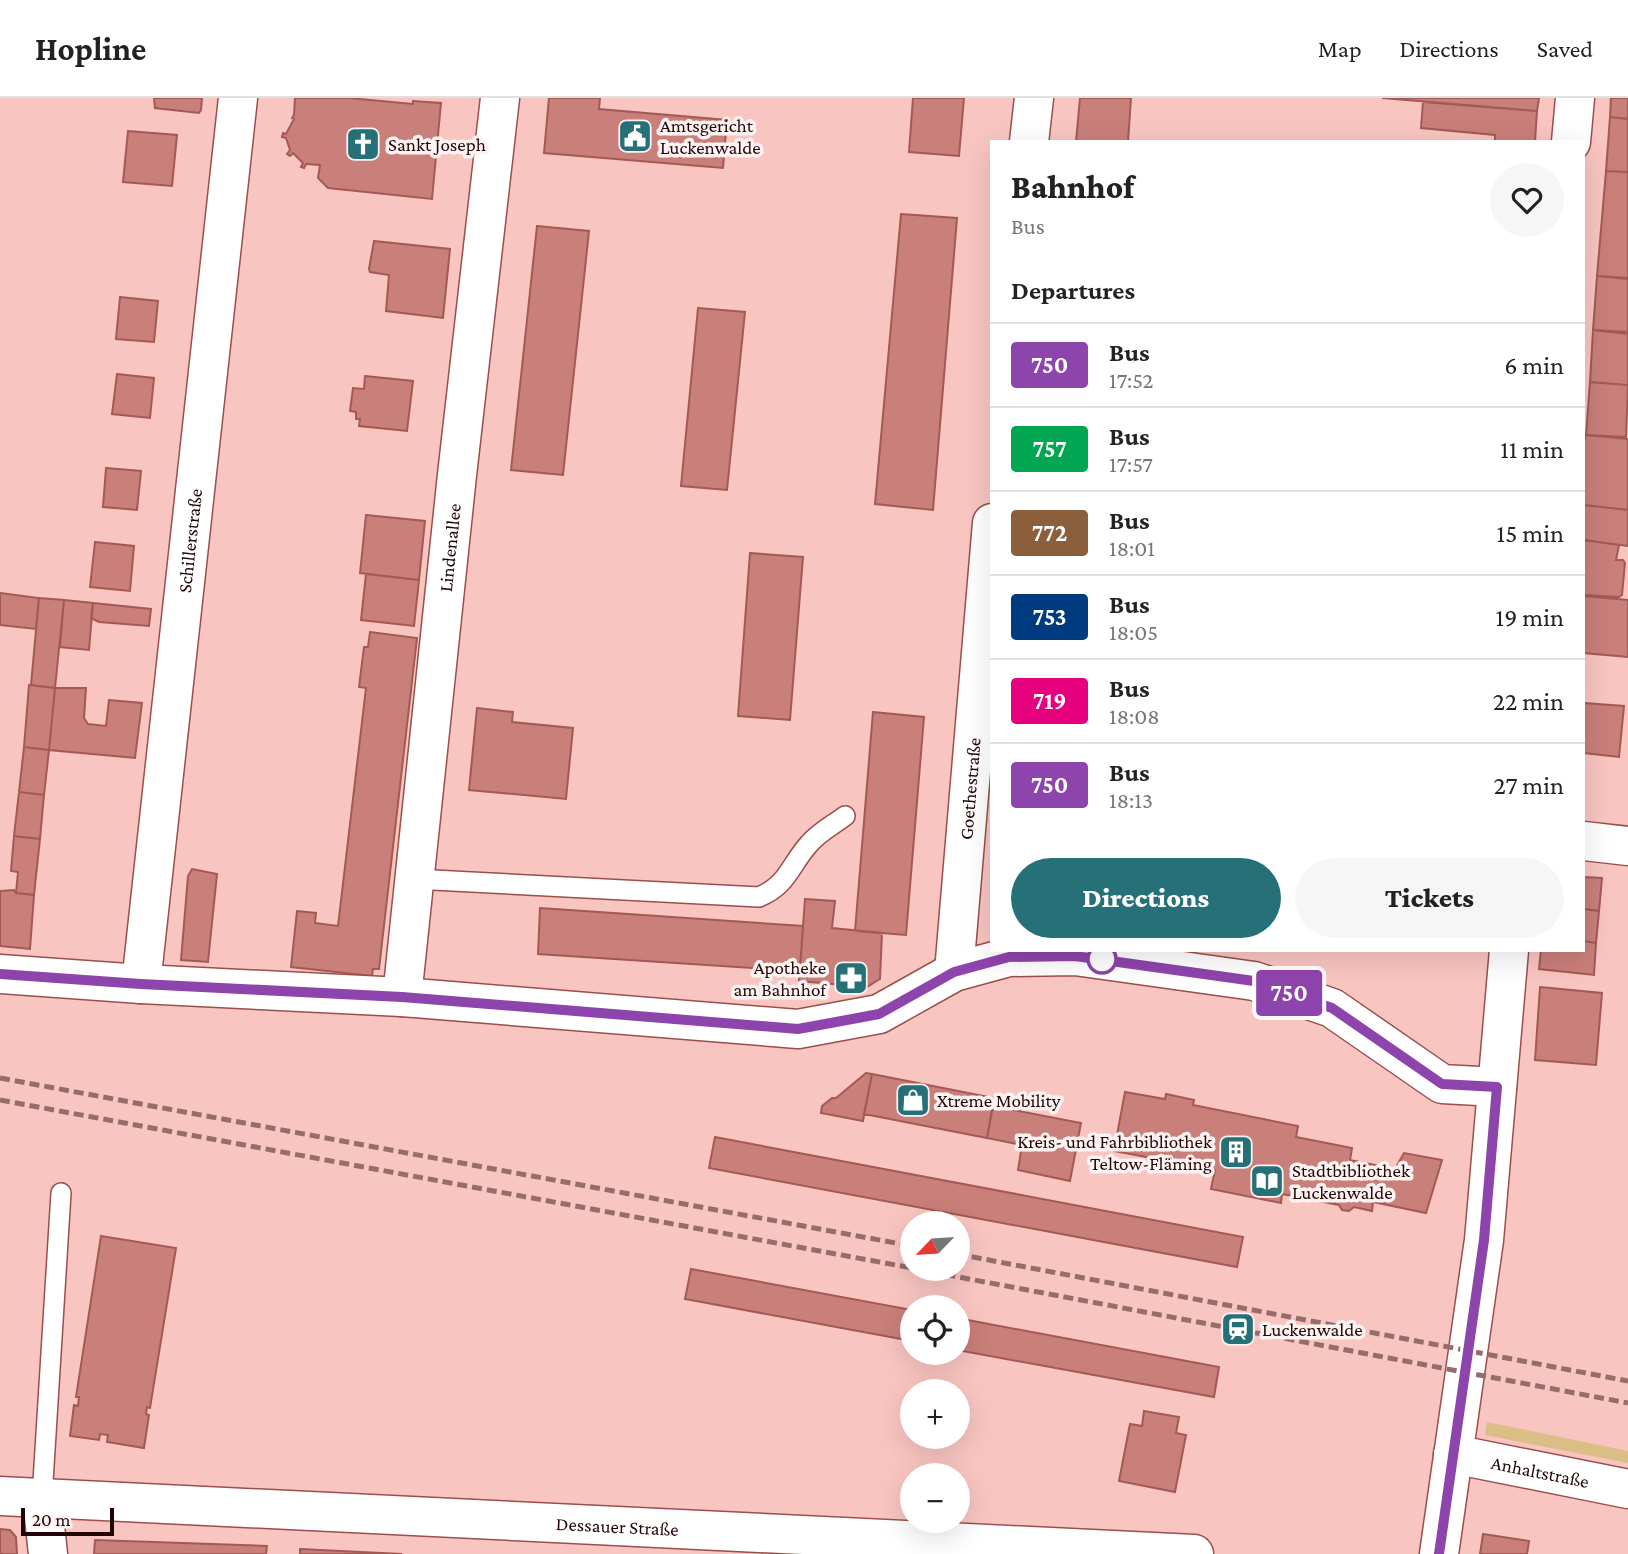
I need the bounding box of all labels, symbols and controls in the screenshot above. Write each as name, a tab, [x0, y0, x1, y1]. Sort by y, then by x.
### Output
text: Hopline	[35, 30, 146, 67]
text: Map	[1318, 35, 1362, 62]
text: Directions	[1400, 35, 1499, 62]
text: Saved	[1537, 35, 1593, 62]
place label: Amtsgericht Luckenwalde	[660, 115, 761, 158]
public building icon: Amtsgericht Luckenwalde	[616, 117, 654, 155]
church icon: Sankt Joseph	[344, 125, 382, 163]
place label: Sankt Joseph	[388, 134, 486, 155]
button: heart	[1490, 163, 1564, 237]
text: Bahnhof	[1011, 168, 1134, 205]
text: Bus	[1011, 213, 1045, 239]
text: Departures	[1011, 276, 1135, 305]
text: Bus	[1109, 338, 1150, 367]
text: 750	[1031, 351, 1068, 378]
text: 6 min	[1504, 351, 1564, 380]
text: 17:52	[1109, 367, 1153, 393]
text: Bus	[1109, 422, 1150, 451]
text: 757	[1032, 435, 1067, 462]
text: 11 min	[1500, 435, 1564, 464]
text: 17:57	[1109, 451, 1153, 477]
street label: Schillerstraße	[174, 487, 206, 594]
street label: Lindenallee	[435, 502, 465, 593]
text: Bus	[1109, 506, 1150, 535]
text: 772	[1032, 519, 1067, 546]
text: 15 min	[1497, 519, 1564, 548]
text: 18:01	[1109, 535, 1155, 561]
text: Bus	[1109, 590, 1150, 619]
text: 753	[1032, 603, 1067, 630]
text: 19 min	[1496, 603, 1564, 632]
text: 18:05	[1109, 619, 1158, 645]
text: Bus	[1109, 674, 1150, 703]
text: 719	[1033, 687, 1066, 714]
text: 22 min	[1493, 687, 1564, 716]
text: 18:08	[1109, 703, 1160, 729]
street label: Goethestraße	[955, 737, 985, 841]
text: Bus	[1109, 758, 1150, 787]
text: 750	[1031, 771, 1068, 798]
text: 27 min	[1493, 771, 1564, 800]
text: 18:13	[1109, 787, 1153, 813]
button: Directions	[1011, 858, 1281, 938]
button: Tickets	[1295, 858, 1564, 938]
unlabelled marker	[1087, 944, 1117, 974]
place label: Apotheke am Bahnhof	[734, 957, 827, 1000]
pharmacy icon: Apotheke am Bahnhof	[832, 959, 870, 997]
line badge: 750	[1249, 970, 1329, 1016]
text: 750	[1270, 979, 1308, 1006]
shop icon: Xtreme Mobility	[894, 1081, 932, 1119]
place label: Xtreme Mobility	[937, 1090, 1061, 1111]
place label: Kreis- und Fahrbibliothek Teltow-Fläming	[1017, 1131, 1213, 1174]
building icon: Kreis- und Fahrbibliothek Teltow-Fläming	[1217, 1133, 1255, 1171]
place label: Stadtbibliothek Luckenwalde	[1292, 1160, 1411, 1203]
library icon: Stadtbibliothek Luckenwalde	[1248, 1162, 1286, 1200]
north arrow	[900, 1211, 970, 1281]
map controls	[900, 1211, 970, 1533]
button: locate	[900, 1295, 970, 1365]
station icon: Luckenwalde	[1219, 1310, 1257, 1348]
place label: Luckenwalde	[1262, 1319, 1363, 1340]
button: +	[900, 1379, 970, 1449]
street label: Anhaltstraße	[1490, 1452, 1591, 1492]
button: −	[900, 1463, 970, 1533]
scale bar	[21, 1505, 114, 1537]
text: 20 m	[32, 1509, 71, 1530]
street label: Dessauer Straße	[555, 1513, 679, 1540]

